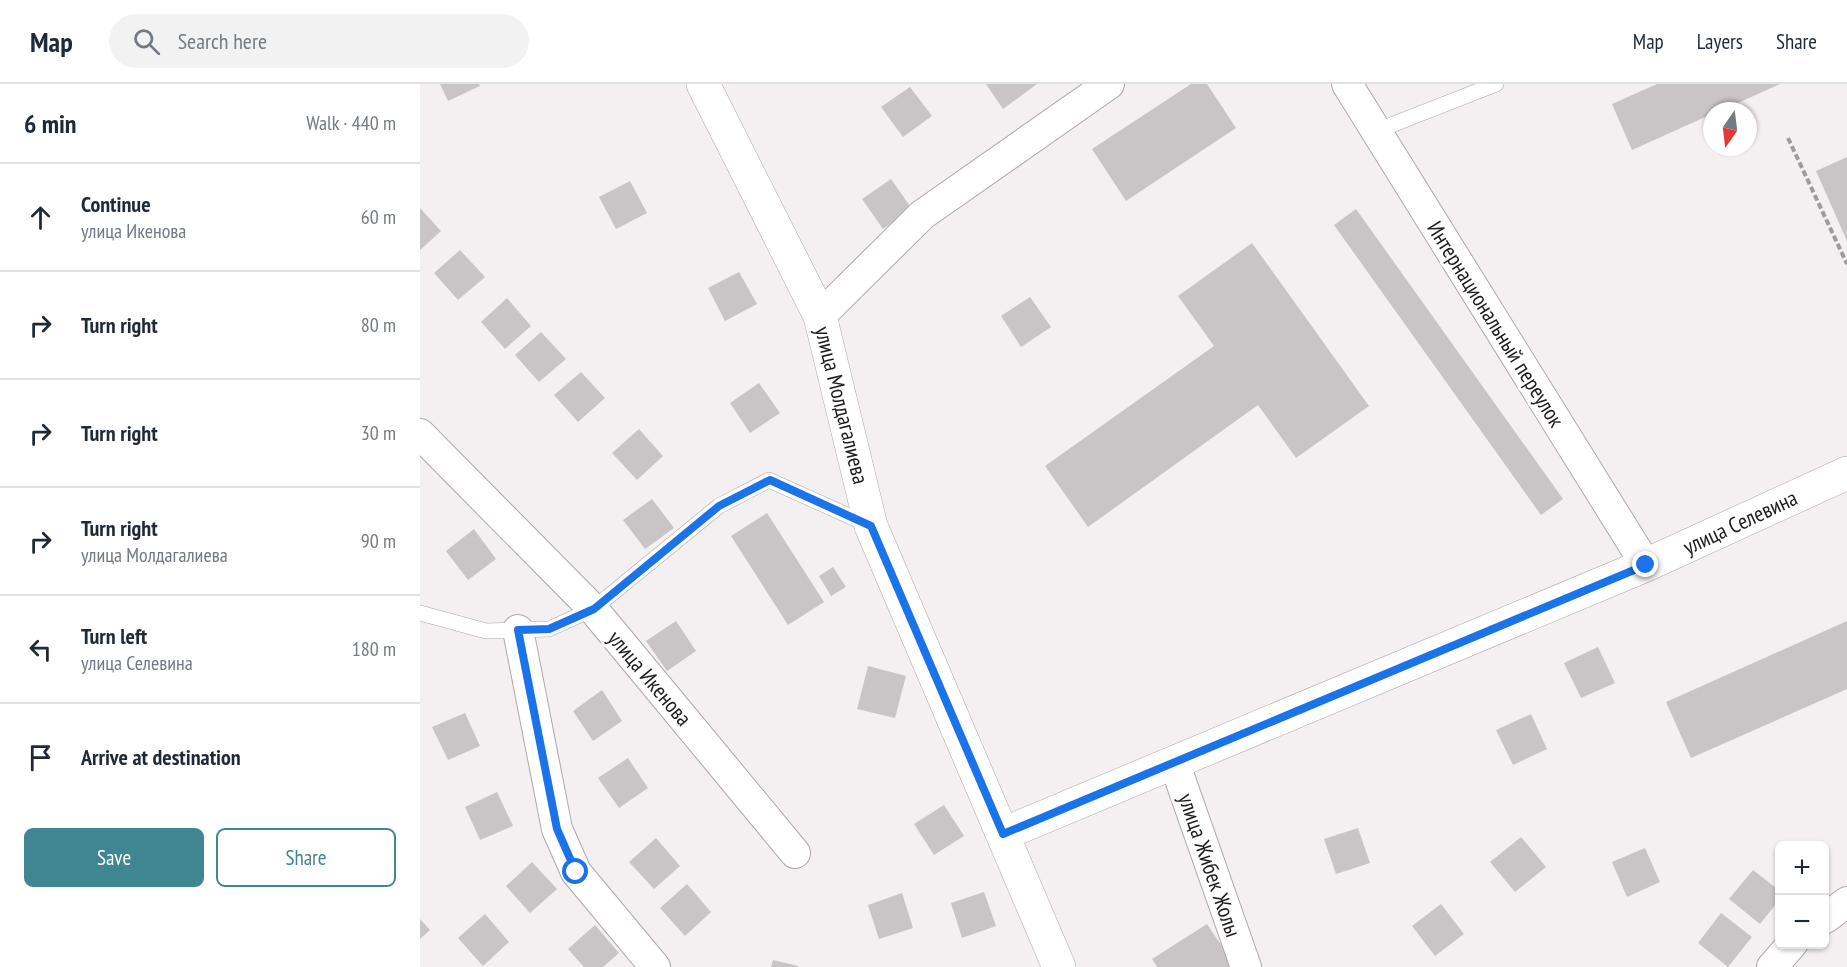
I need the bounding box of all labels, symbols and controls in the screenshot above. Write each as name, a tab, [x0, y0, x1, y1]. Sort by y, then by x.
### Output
search box	[109, 14, 529, 68]
text: Map	[30, 23, 73, 60]
icon: search	[130, 25, 163, 58]
text: Search here	[178, 27, 267, 55]
text: Map	[1633, 28, 1664, 55]
text: Layers	[1697, 28, 1743, 55]
text: Share	[1776, 28, 1817, 55]
north arrow	[1703, 102, 1757, 156]
text: 6 min	[24, 107, 77, 140]
text: Walk · 440 m	[306, 110, 396, 136]
text: Continue	[81, 190, 151, 218]
icon: ahead	[24, 201, 57, 234]
text: 60 m	[361, 204, 396, 230]
street label: Интернациональный переулок	[1421, 216, 1571, 432]
text: улица Икенова	[81, 218, 186, 244]
icon: right	[24, 309, 57, 342]
text: Turn right	[81, 311, 158, 339]
text: 80 m	[361, 312, 396, 338]
street label: улица Молдагалиева	[809, 323, 875, 487]
icon: right	[24, 417, 57, 450]
text: Turn right	[81, 419, 158, 447]
text: 30 m	[361, 420, 396, 446]
street label: улица Селевина	[1678, 483, 1802, 561]
text: Turn right	[81, 514, 158, 542]
icon: right	[24, 525, 57, 558]
text: 90 m	[361, 528, 396, 554]
text: улица Молдагалиева	[81, 542, 228, 568]
route end	[1632, 551, 1658, 577]
text: Turn left	[81, 622, 147, 650]
street label: улица Икенова	[602, 625, 698, 731]
icon: left	[24, 633, 57, 666]
text: 180 m	[352, 636, 396, 662]
text: улица Селевина	[81, 650, 193, 676]
icon: arrive	[24, 741, 57, 774]
text: Arrive at destination	[81, 743, 241, 771]
street label: улица Жибек Жолы	[1172, 790, 1248, 940]
button: Save	[24, 828, 204, 887]
button: Share	[216, 828, 396, 887]
map controls	[1775, 841, 1829, 949]
button: +	[1775, 841, 1829, 895]
route start	[562, 858, 588, 884]
button: −	[1775, 895, 1829, 949]

